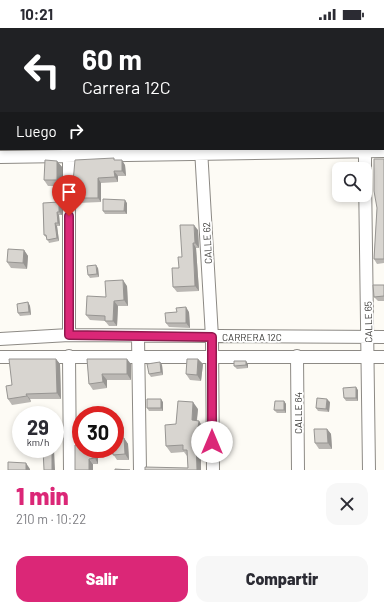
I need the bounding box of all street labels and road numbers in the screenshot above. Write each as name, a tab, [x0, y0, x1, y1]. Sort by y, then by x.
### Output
street label: CALLE 62	[200, 222, 214, 264]
street label: CALLE 65	[362, 301, 374, 343]
street label: CARRERA 12C	[222, 331, 282, 343]
street label: CALLE 64	[292, 392, 304, 434]

